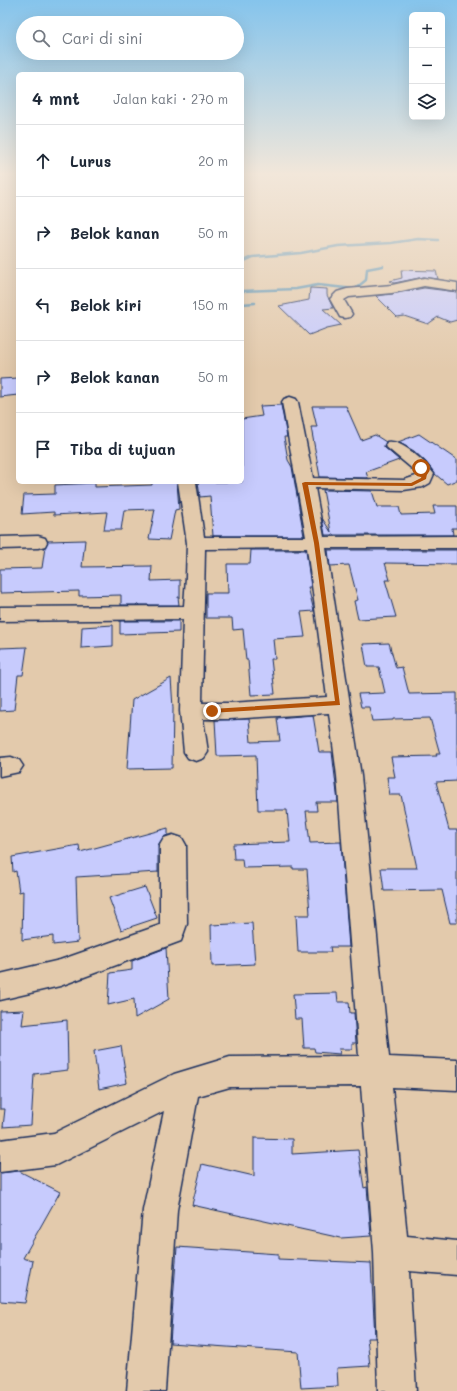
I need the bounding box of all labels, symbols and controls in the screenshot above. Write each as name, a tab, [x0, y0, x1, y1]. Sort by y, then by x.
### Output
map controls	[409, 12, 445, 120]
button: +	[409, 12, 445, 48]
search box	[16, 16, 244, 60]
icon: search	[30, 27, 52, 49]
text: Cari di sini	[62, 28, 143, 48]
button: −	[409, 48, 445, 84]
button: layers	[409, 84, 445, 120]
text: 4 mnt	[32, 87, 80, 109]
text: Jalan kaki · 270 m	[113, 90, 228, 107]
icon: ahead	[32, 150, 54, 172]
text: Lurus	[70, 151, 111, 171]
text: 20 m	[198, 152, 228, 169]
icon: right	[32, 222, 54, 244]
text: Belok kanan	[70, 223, 159, 243]
text: 50 m	[198, 224, 228, 241]
icon: left	[32, 294, 54, 316]
text: Belok kiri	[70, 295, 142, 315]
text: 150 m	[192, 296, 228, 313]
icon: right	[32, 366, 54, 388]
text: Belok kanan	[70, 367, 159, 387]
text: 50 m	[198, 368, 228, 385]
icon: arrive	[32, 438, 54, 460]
text: Tiba di tujuan	[70, 439, 175, 459]
route start	[412, 459, 430, 477]
route end	[203, 702, 221, 720]

